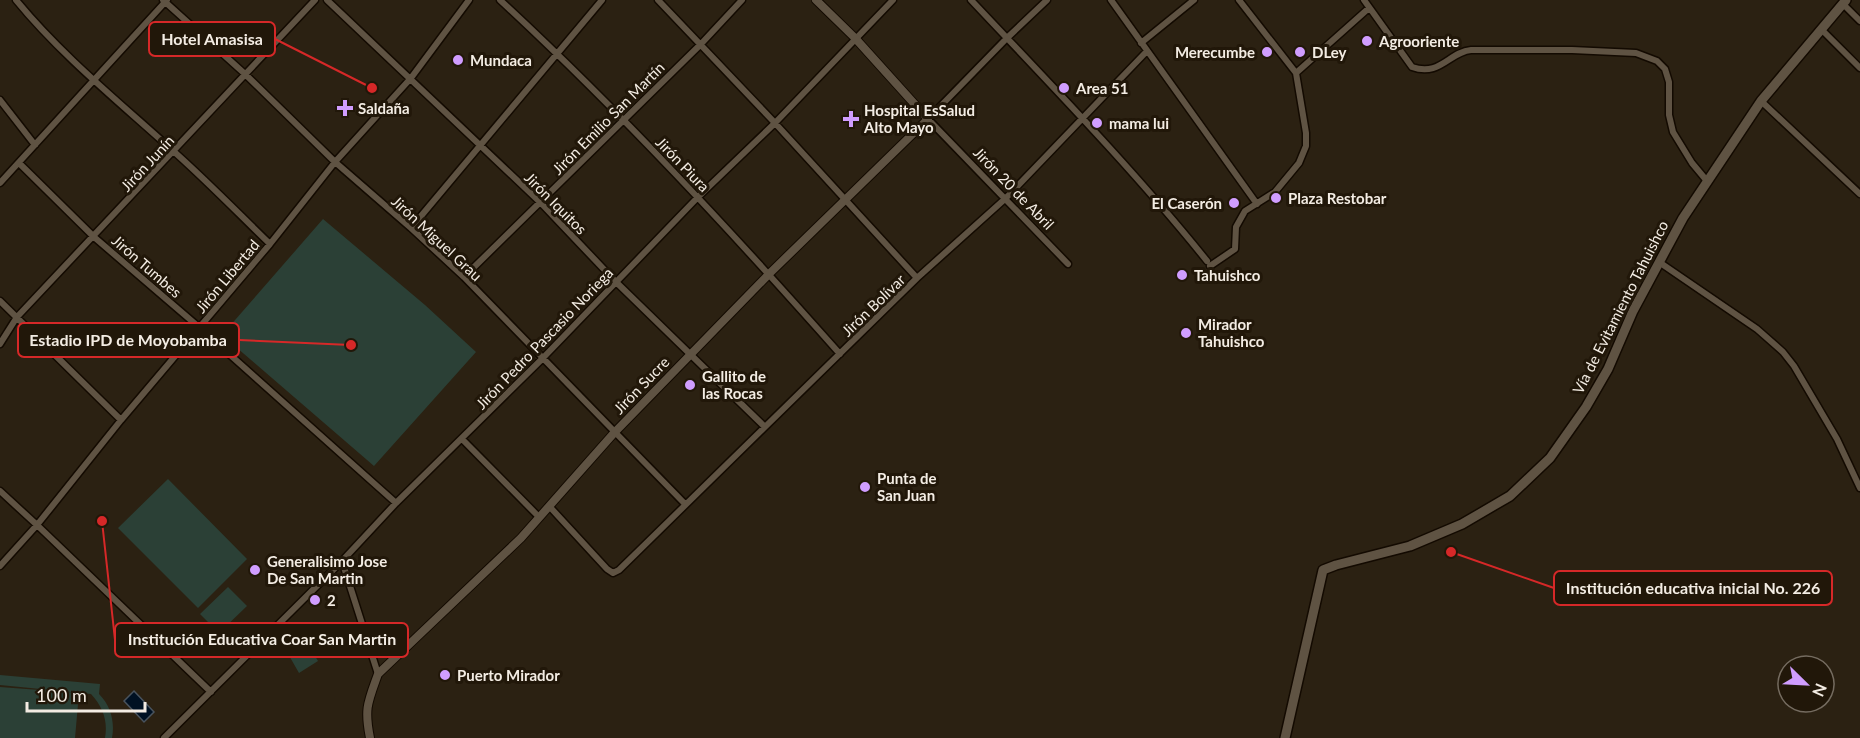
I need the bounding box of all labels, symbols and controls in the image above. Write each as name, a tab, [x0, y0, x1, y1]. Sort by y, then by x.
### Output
callout: Hotel Amasisa	[149, 22, 275, 56]
text: Hotel Amasisa	[161, 29, 263, 48]
place label: Agrooriente	[1378, 32, 1459, 50]
marker: Agrooriente	[1360, 34, 1374, 48]
place label: Merecumbe	[1175, 43, 1255, 61]
place label: DLey	[1312, 43, 1347, 61]
marker: Merecumbe	[1260, 45, 1274, 59]
marker: DLey	[1293, 45, 1307, 59]
place label: Mundaca	[470, 51, 532, 69]
marker: Mundaca	[451, 53, 465, 67]
street label: Jirón Emilio San Martín	[548, 58, 668, 178]
place label: Area 51	[1075, 79, 1128, 97]
marker: Area 51	[1057, 81, 1071, 95]
marker: Saldaña	[336, 99, 354, 117]
place label: Saldaña	[358, 99, 410, 117]
place label: Hospital EsSalud Alto Mayo	[863, 101, 975, 136]
marker: Hospital EsSalud Alto Mayo	[842, 110, 860, 128]
place label: mama lui	[1109, 114, 1169, 132]
marker: mama lui	[1090, 116, 1104, 130]
street label: Jirón Junín	[117, 131, 177, 195]
street label: Jirón Piura	[652, 133, 714, 195]
street label: Jirón 20 de Abril	[970, 143, 1058, 233]
street label: Jirón Iquitos	[521, 168, 591, 238]
place label: Plaza Restobar	[1288, 189, 1387, 207]
marker: Plaza Restobar	[1269, 191, 1283, 205]
street label: Jirón Miguel Grau	[388, 192, 486, 284]
place label: El Caserón	[1151, 194, 1222, 212]
marker: El Caserón	[1227, 196, 1241, 210]
street label: Vía de Evitamiento Tahuishco	[1568, 217, 1672, 397]
street label: Jirón Tumbes	[109, 231, 185, 301]
street label: Jirón Libertad	[191, 236, 263, 316]
street label: Jirón Pedro Pascasio Noriega	[472, 263, 616, 413]
place label: Tahuishco	[1194, 266, 1261, 284]
marker: Tahuishco	[1175, 268, 1189, 282]
street label: Jirón Bolívar	[837, 270, 909, 340]
place label: Mirador Tahuishco	[1198, 315, 1265, 350]
callout: Estadio IPD de Moyobamba	[18, 323, 239, 357]
marker: Mirador Tahuishco	[1179, 326, 1193, 340]
text: Estadio IPD de Moyobamba	[29, 330, 227, 349]
street label: Jirón Sucre	[609, 353, 673, 417]
place label: Gallito de las Rocas	[702, 367, 766, 402]
marker: Gallito de las Rocas	[683, 378, 697, 392]
place label: Punta de San Juan	[877, 469, 936, 504]
marker: Punta de San Juan	[858, 480, 872, 494]
place label: Generalisimo Jose De San Martin	[267, 552, 387, 587]
marker: Generalisimo Jose De San Martin	[248, 563, 262, 577]
callout: Institución educativa inicial No. 226	[1554, 571, 1832, 605]
text: Institución educativa inicial No. 226	[1566, 578, 1820, 597]
place label: 2	[327, 591, 336, 609]
marker: 2	[308, 593, 322, 607]
callout: Institución Educativa Coar San Martin	[115, 623, 408, 657]
text: Institución Educativa Coar San Martin	[128, 629, 396, 648]
north arrow	[1776, 654, 1836, 714]
place label: Puerto Mirador	[457, 666, 560, 684]
marker: Puerto Mirador	[438, 668, 452, 682]
scale bar	[27, 675, 146, 713]
text: N	[1809, 681, 1831, 700]
text: 100 m	[36, 684, 87, 706]

